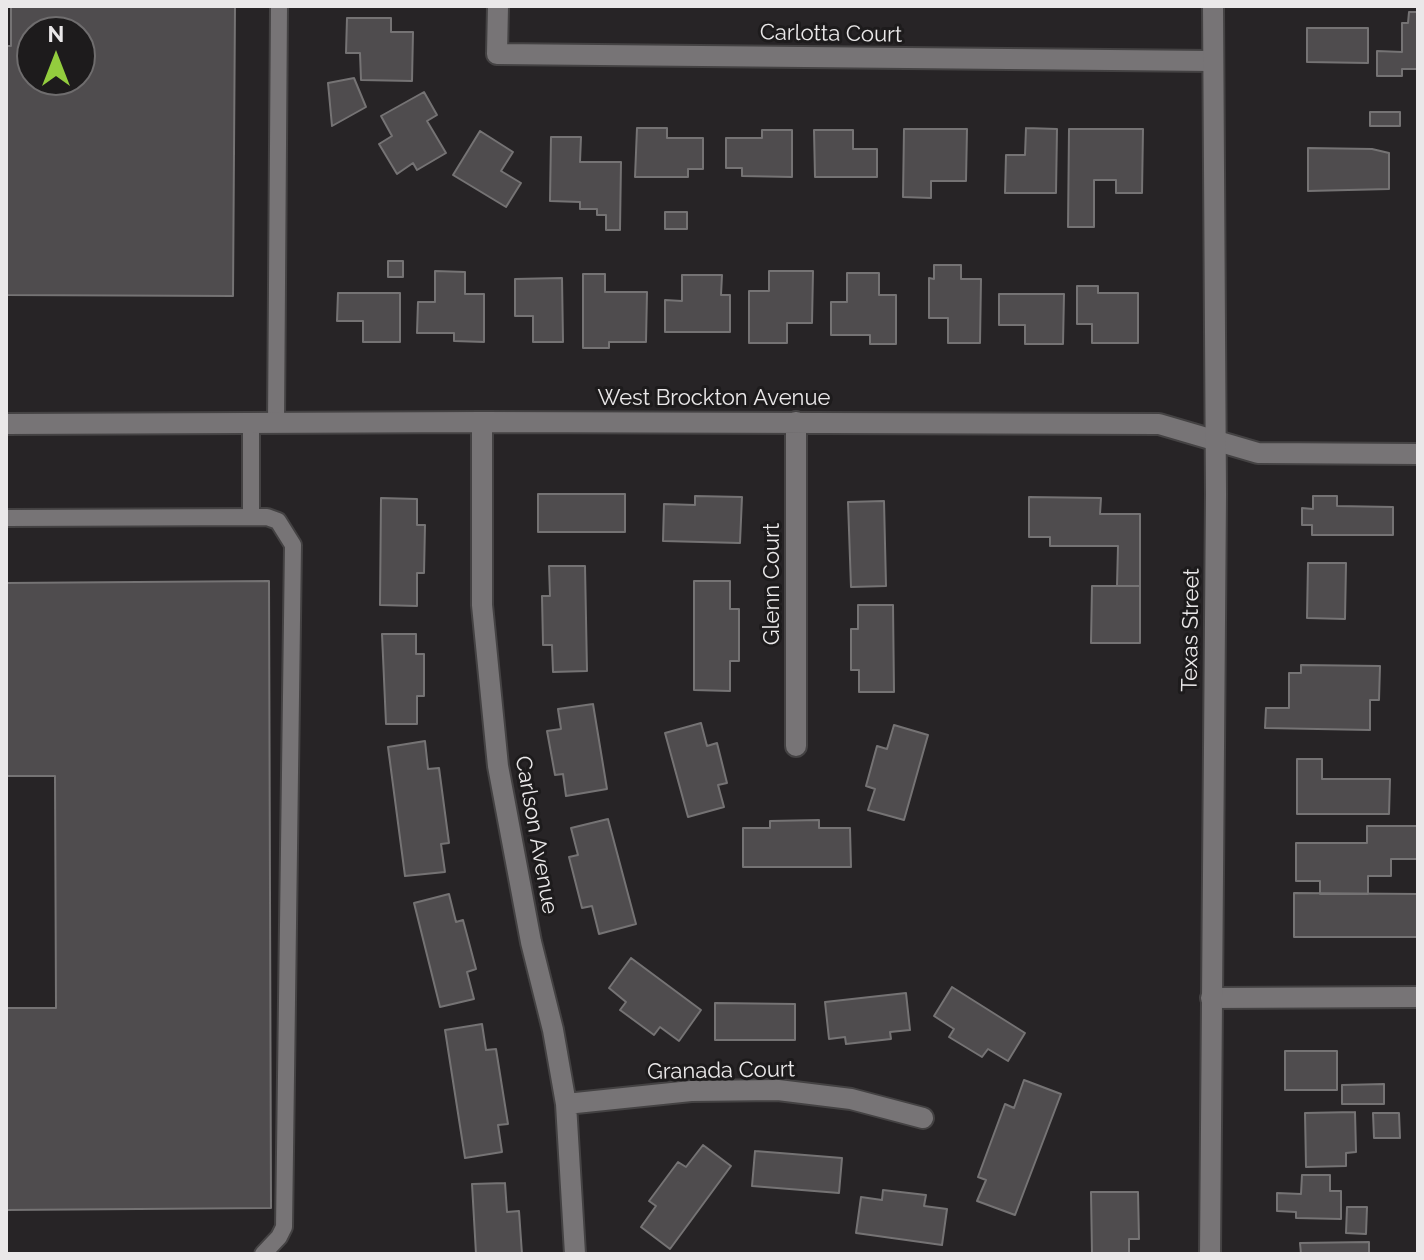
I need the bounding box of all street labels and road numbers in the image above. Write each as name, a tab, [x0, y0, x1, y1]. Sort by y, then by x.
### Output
street label: Carlotta Court	[760, 20, 902, 48]
street label: West Brockton Avenue	[598, 385, 830, 411]
street label: Glenn Court	[759, 523, 785, 645]
street label: Texas Street	[1177, 568, 1205, 692]
street label: Carlson Avenue	[509, 754, 563, 916]
street label: Granada Court	[647, 1057, 795, 1085]

